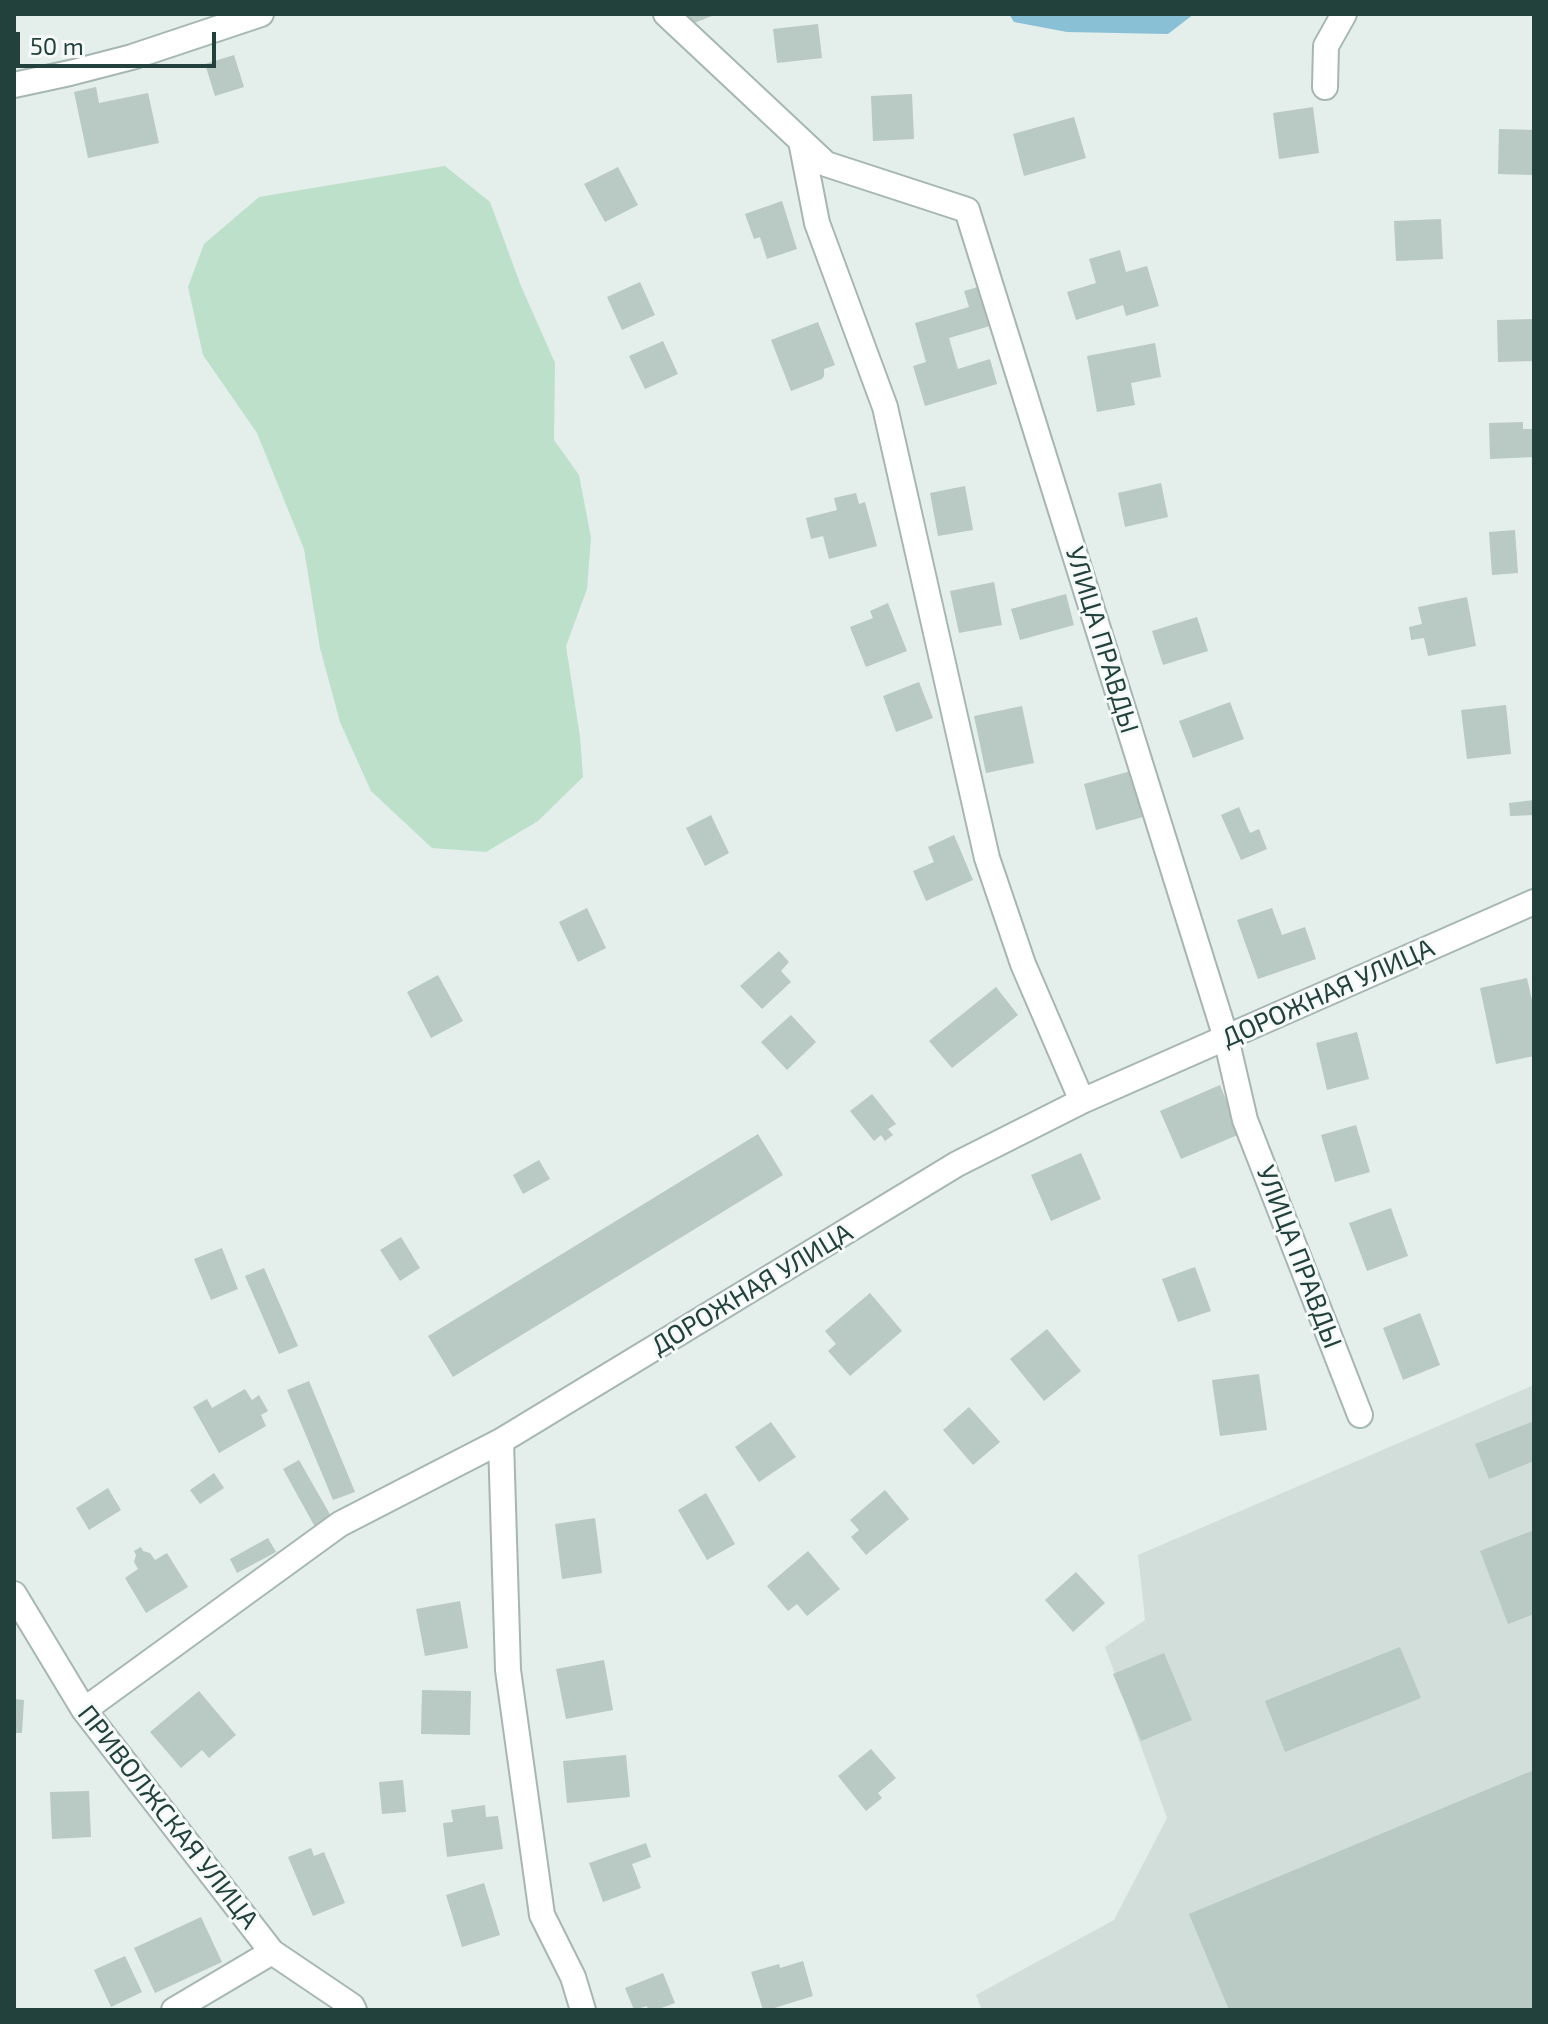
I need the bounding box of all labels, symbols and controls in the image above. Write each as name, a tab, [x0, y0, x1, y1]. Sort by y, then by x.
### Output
scale bar	[20, 16, 220, 66]
text: 50 m	[30, 31, 84, 60]
street label: УЛИЦА ПРАВДЫ	[1059, 543, 1145, 737]
street label: ДОРОЖНАЯ УЛИЦА	[1217, 932, 1439, 1054]
street label: УЛИЦА ПРАВДЫ	[1250, 1161, 1348, 1353]
street label: ДОРОЖНАЯ УЛИЦА	[646, 1217, 858, 1361]
street label: ПРИВОЛЖСКАЯ УЛИЦА	[71, 1699, 265, 1935]

